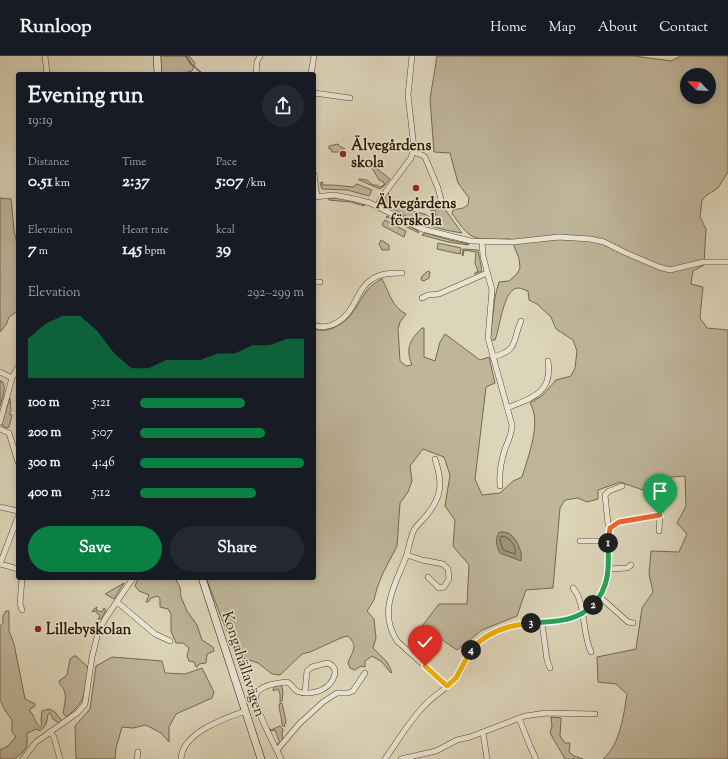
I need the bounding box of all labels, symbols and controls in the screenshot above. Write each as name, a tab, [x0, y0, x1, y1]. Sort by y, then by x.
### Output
text: Runloop	[20, 14, 92, 41]
text: Home	[490, 18, 527, 38]
text: Map	[549, 18, 576, 38]
text: About	[598, 18, 637, 38]
text: Contact	[659, 18, 708, 38]
north arrow	[680, 68, 716, 104]
map controls	[680, 68, 716, 104]
text: Evening run	[28, 81, 144, 113]
button: share	[262, 85, 304, 127]
text: 19:19	[28, 112, 53, 130]
place label: Älvegårdens skola	[351, 135, 431, 174]
marker: Älvegårdens skola	[338, 149, 348, 159]
text: Distance	[28, 154, 69, 170]
text: Time	[122, 154, 146, 170]
text: Pace	[216, 154, 237, 170]
text: 0.51	[28, 170, 52, 194]
text: 2:37	[122, 170, 150, 194]
text: 5:07	[216, 170, 244, 194]
text: km	[52, 175, 70, 191]
text: /km	[244, 175, 266, 191]
marker: Älvegårdens förskola	[411, 183, 421, 193]
place label: Älvegårdens förskola	[376, 193, 456, 232]
text: Elevation	[28, 222, 73, 238]
text: Heart rate	[122, 222, 169, 238]
text: kcal	[216, 222, 235, 238]
text: 7	[28, 238, 37, 262]
text: 145	[122, 238, 142, 262]
text: 39	[216, 238, 231, 262]
text: m	[37, 243, 48, 259]
text: bpm	[142, 243, 166, 259]
text: Elevation	[28, 284, 81, 302]
text: 292–299 m	[247, 284, 304, 302]
text: 100 m	[28, 394, 60, 412]
text: 5:21	[92, 394, 110, 412]
text: 200 m	[28, 424, 61, 442]
text: 5:07	[92, 424, 113, 442]
text: 300 m	[28, 454, 60, 472]
text: 4:46	[92, 454, 115, 472]
pin	[643, 474, 677, 515]
icon: arrive	[649, 480, 671, 502]
text: 400 m	[28, 484, 62, 502]
text: 5:12	[92, 484, 110, 502]
button: Save	[28, 526, 162, 572]
button: Share	[170, 526, 304, 572]
pin: 1	[598, 533, 618, 553]
text: 1	[606, 535, 610, 551]
pin: 2	[583, 595, 603, 615]
text: 2	[590, 597, 596, 613]
street label: Kongahällavägen	[216, 609, 270, 720]
pin: 3	[521, 613, 541, 633]
text: 3	[529, 615, 533, 631]
place label: Lillebyskolan	[46, 620, 132, 641]
marker: Lillebyskolan	[33, 624, 43, 634]
pin	[408, 625, 442, 666]
icon: check	[414, 631, 436, 653]
pin: 4	[461, 640, 481, 660]
text: 4	[468, 642, 474, 658]

